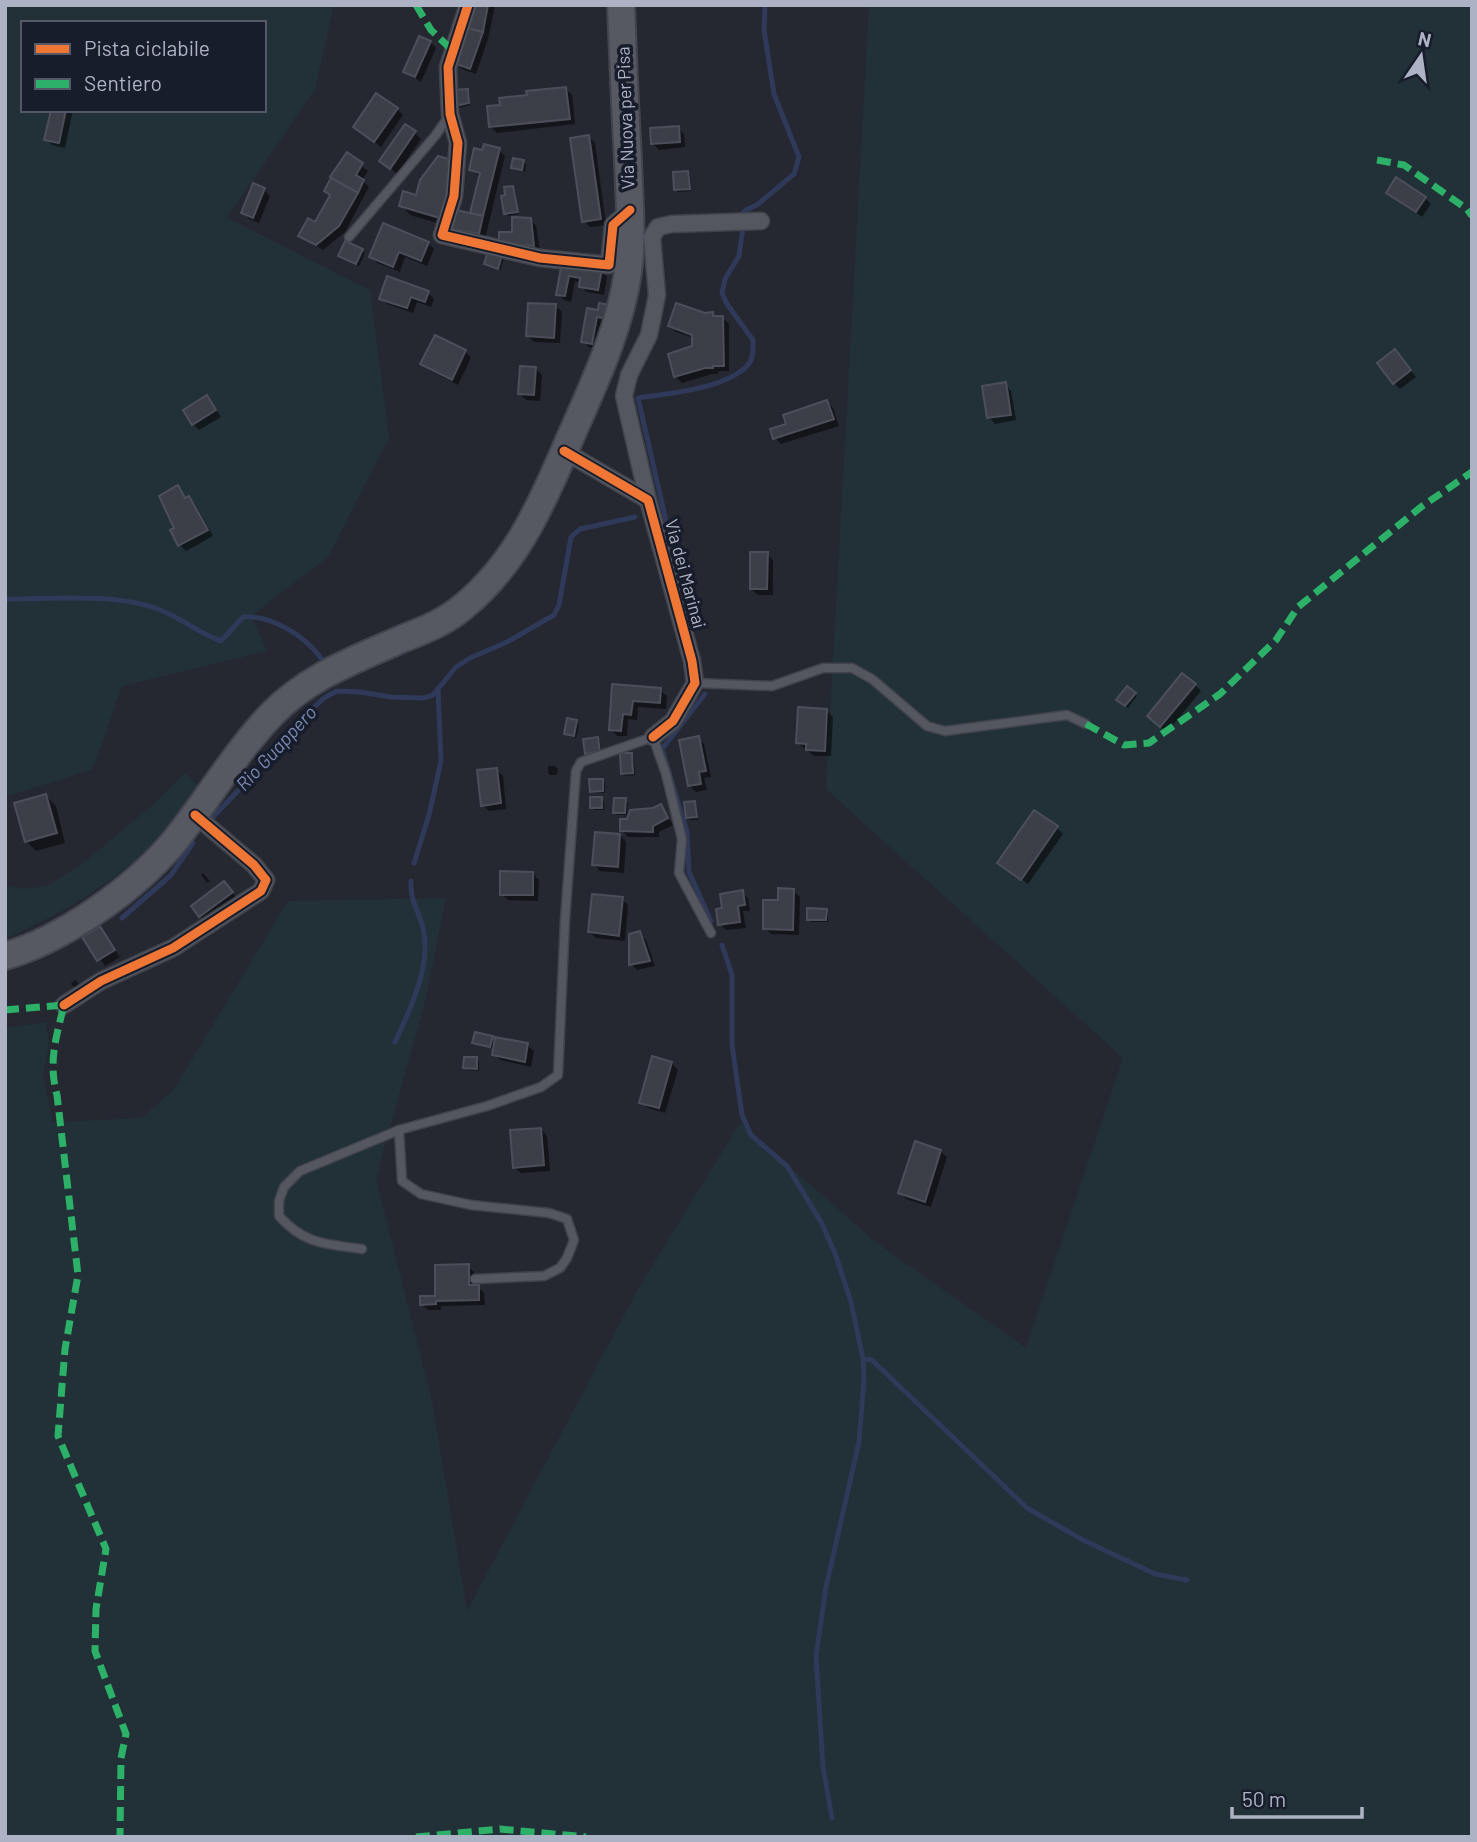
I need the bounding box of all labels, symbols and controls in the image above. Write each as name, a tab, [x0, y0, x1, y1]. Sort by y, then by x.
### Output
legend	[21, 21, 266, 112]
north arrow	[1386, 21, 1456, 91]
text: N	[1416, 26, 1434, 52]
text: Pista ciclabile	[84, 35, 210, 60]
street label: Via Nuova per Pisa	[612, 46, 638, 190]
text: Sentiero	[84, 70, 162, 95]
street label: Via dei Marinai	[661, 517, 711, 631]
water label: Rio Guappero	[230, 700, 321, 795]
scale bar	[1232, 1776, 1362, 1820]
text: 50 m	[1242, 1786, 1286, 1811]

